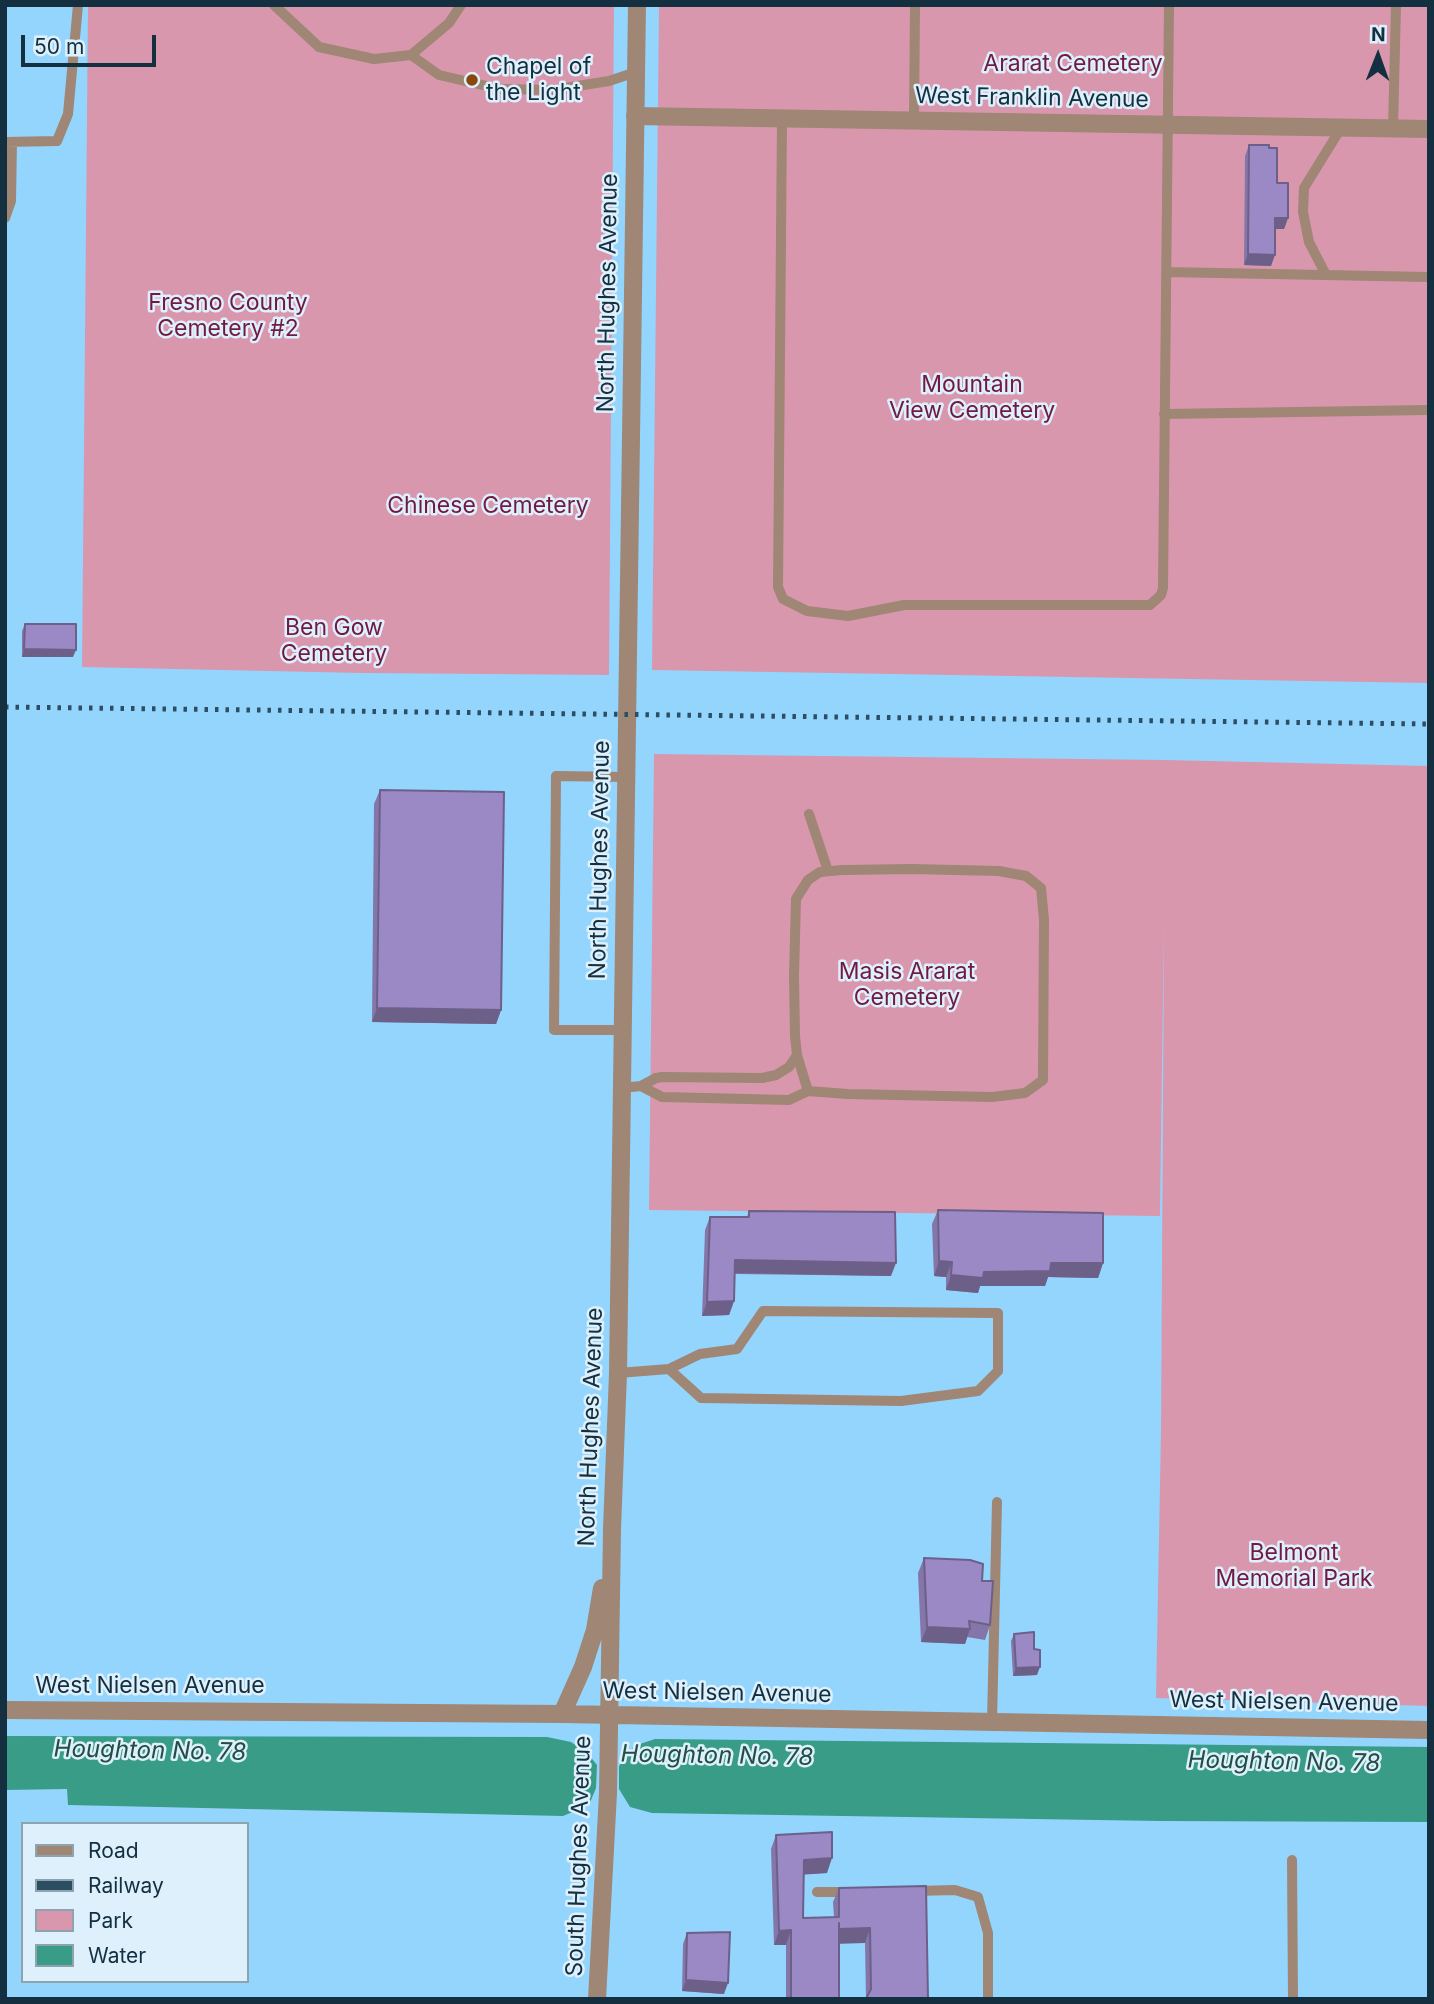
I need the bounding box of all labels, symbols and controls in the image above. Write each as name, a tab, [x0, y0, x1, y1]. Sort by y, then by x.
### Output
scale bar	[24, 21, 159, 65]
north arrow	[1343, 21, 1413, 91]
text: N	[1371, 23, 1386, 46]
text: 50 m	[34, 34, 84, 59]
park label: Ararat Cemetery	[983, 50, 1163, 78]
place label: Chapel of the Light	[486, 53, 591, 107]
marker: Chapel of the Light	[464, 72, 480, 88]
street label: West Franklin Avenue	[915, 82, 1149, 114]
street label: North Hughes Avenue	[592, 173, 624, 413]
park label: Fresno County Cemetery #2	[148, 289, 308, 343]
park label: Mountain View Cemetery	[889, 371, 1055, 425]
park label: Chinese Cemetery	[387, 492, 589, 520]
park label: Ben Gow Cemetery	[281, 614, 387, 668]
street label: North Hughes Avenue	[584, 740, 616, 980]
park label: Masis Ararat Cemetery	[839, 958, 975, 1012]
street label: North Hughes Avenue	[573, 1307, 609, 1547]
park label: Belmont Memorial Park	[1216, 1539, 1372, 1593]
street label: West Nielsen Avenue	[35, 1672, 265, 1700]
street label: West Nielsen Avenue	[602, 1677, 832, 1709]
street label: West Nielsen Avenue	[1169, 1686, 1399, 1718]
water label: Houghton No. 78	[53, 1735, 247, 1767]
street label: South Hughes Avenue	[561, 1735, 597, 1977]
water label: Houghton No. 78	[620, 1740, 814, 1772]
water label: Houghton No. 78	[1187, 1746, 1381, 1778]
legend	[21, 1822, 248, 1983]
text: Road	[88, 1838, 139, 1863]
text: Railway	[88, 1873, 164, 1898]
text: Park	[88, 1908, 133, 1933]
text: Water	[88, 1943, 146, 1968]

